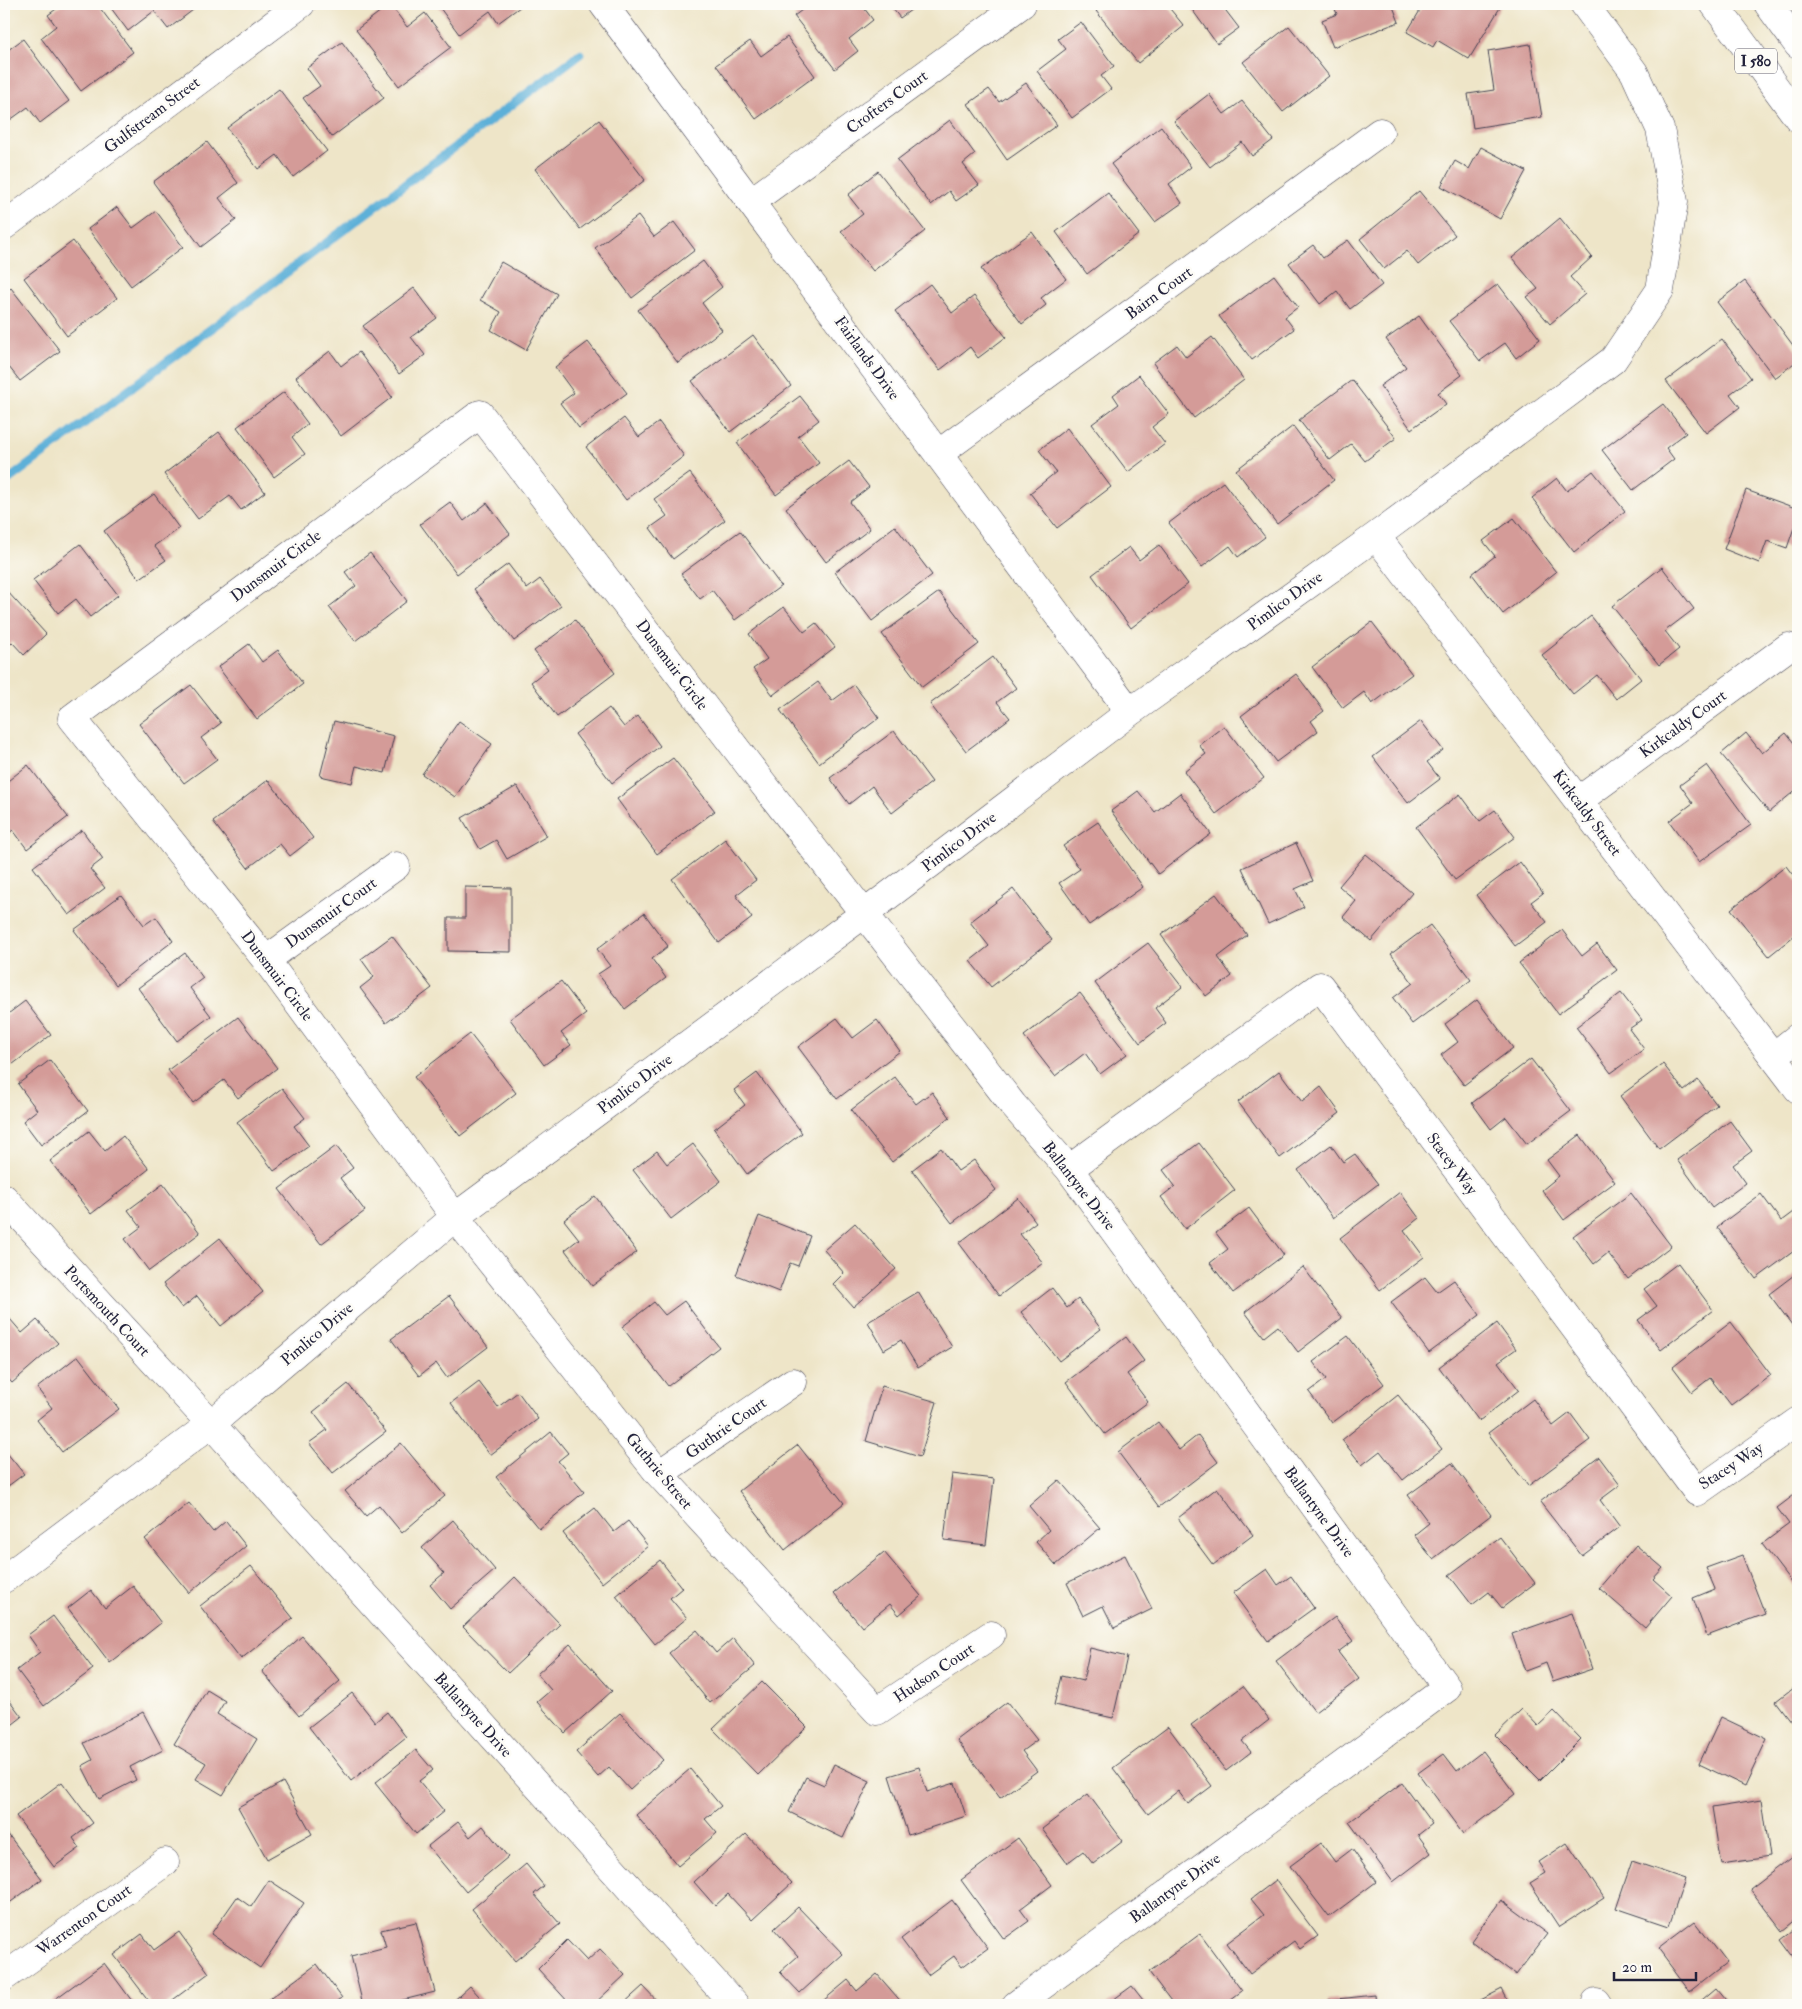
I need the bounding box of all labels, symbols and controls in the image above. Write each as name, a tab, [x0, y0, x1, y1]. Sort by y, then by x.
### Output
road number: I 580	[1735, 48, 1777, 74]
street label: Crofters Court	[842, 66, 932, 138]
street label: Gulfstream Street	[100, 72, 204, 158]
street label: Bairn Court	[1122, 262, 1196, 324]
street label: Fairlands Drive	[830, 312, 904, 404]
street label: Dunsmuir Circle	[227, 525, 325, 607]
street label: Pimlico Drive	[1243, 567, 1327, 635]
street label: Dunsmuir Circle	[631, 616, 713, 714]
street label: Kirkcaldy Court	[1635, 686, 1731, 762]
street label: Kirkcaldy Street	[1548, 766, 1626, 860]
street label: Pimlico Drive	[918, 807, 1001, 877]
street label: Dunsmuir Court	[281, 873, 381, 953]
street label: Dunsmuir Circle	[236, 927, 318, 1025]
street label: Pimlico Drive	[594, 1049, 677, 1119]
street label: Stacey Way	[1422, 1129, 1482, 1200]
street label: Ballantyne Drive	[1038, 1138, 1120, 1235]
street label: Portsmouth Court	[60, 1261, 154, 1361]
street label: Pimlico Drive	[277, 1298, 358, 1370]
street label: Guthrie Court	[682, 1393, 770, 1463]
street label: Guthrie Street	[621, 1429, 697, 1513]
street label: Stacey Way	[1695, 1437, 1768, 1494]
street label: Ballantyne Drive	[1279, 1463, 1359, 1561]
street label: Hudson Court	[890, 1639, 978, 1707]
street label: Ballantyne Drive	[430, 1668, 516, 1762]
street label: Ballantyne Drive	[1126, 1848, 1224, 1928]
street label: Warrenton Court	[32, 1880, 135, 1961]
scale bar	[1614, 1949, 1697, 1981]
text: 20 m	[1622, 1958, 1652, 1977]

